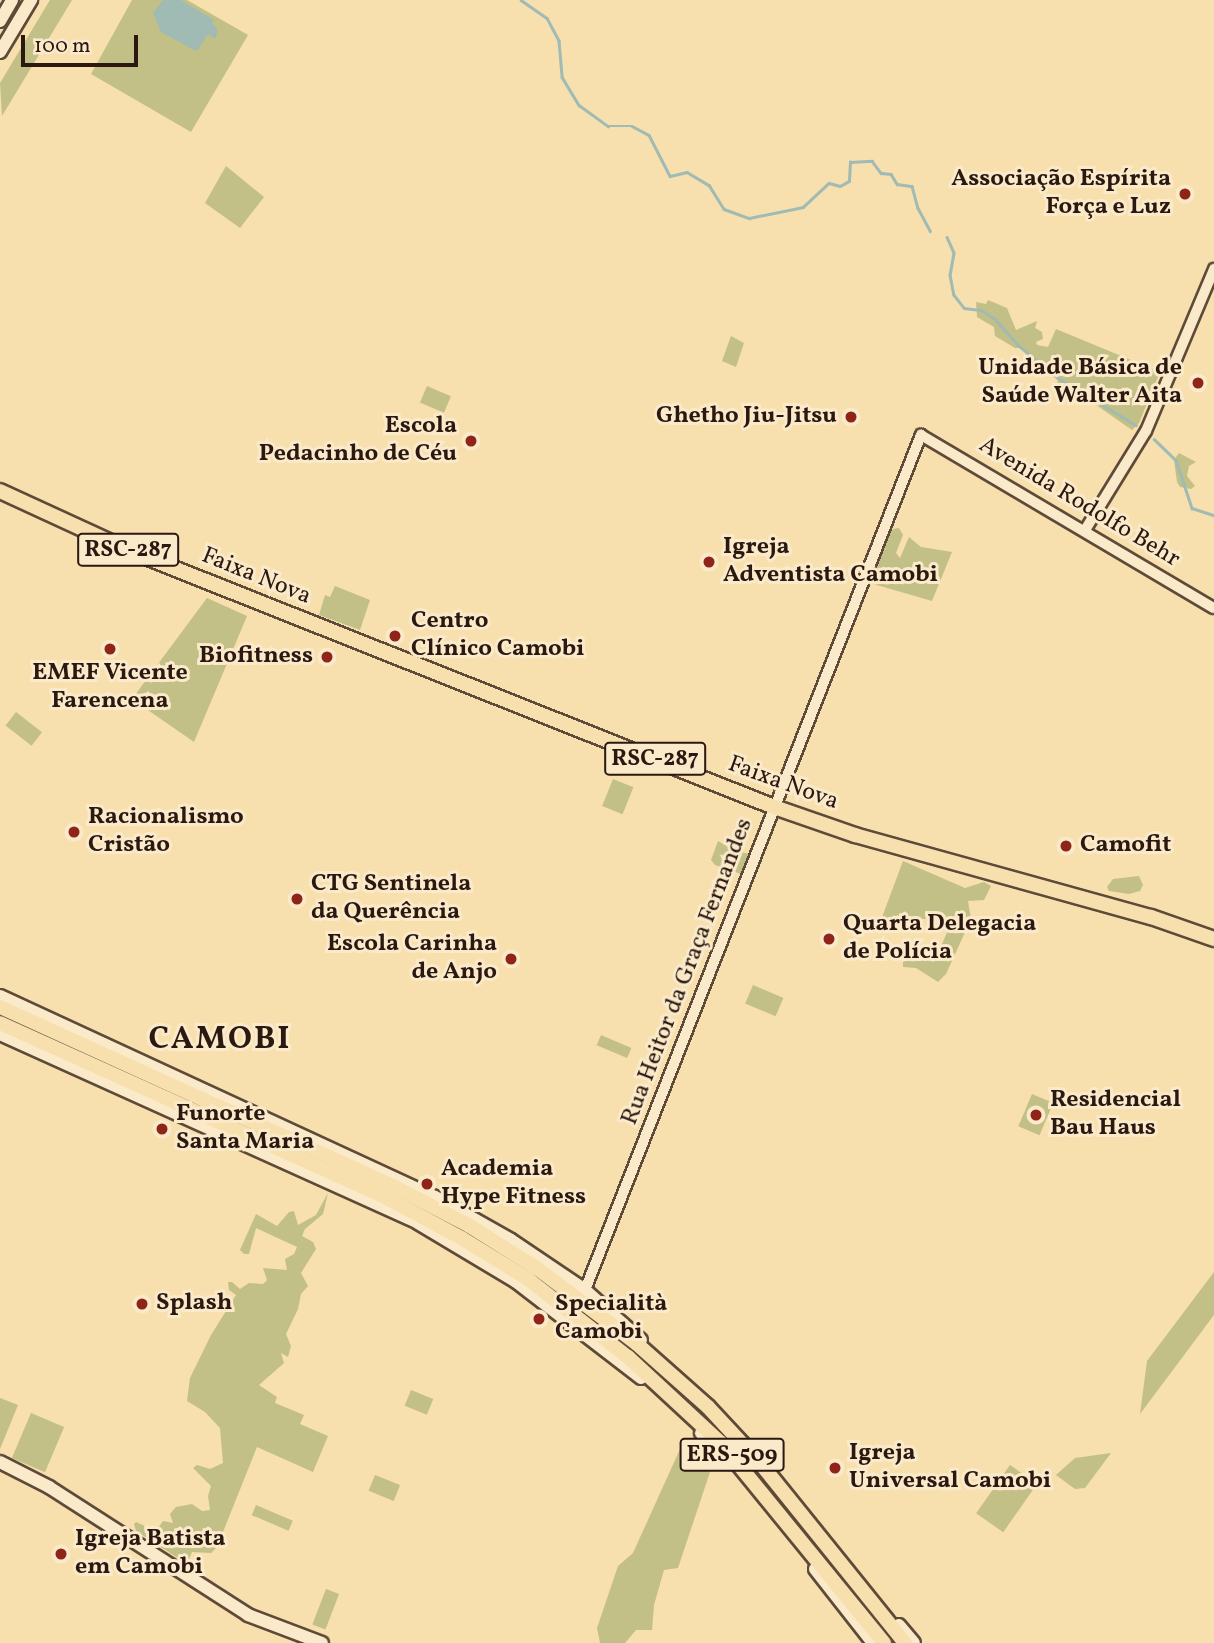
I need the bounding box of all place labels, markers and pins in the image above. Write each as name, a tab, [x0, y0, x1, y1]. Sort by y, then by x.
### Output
place label: Associação Espírita Força e Luz	[951, 166, 1171, 222]
marker: Associação Espírita Força e Luz	[1177, 186, 1193, 202]
place label: Unidade Básica de Saúde Walter Aita	[978, 355, 1182, 411]
marker: Unidade Básica de Saúde Walter Aita	[1188, 373, 1208, 393]
place label: Ghetho Jiu-Jitsu	[656, 403, 837, 431]
marker: Ghetho Jiu-Jitsu	[843, 409, 859, 425]
place label: Escola Pedacinho de Céu	[259, 413, 457, 469]
marker: Escola Pedacinho de Céu	[463, 433, 479, 449]
place label: Igreja Adventista Camobi	[723, 534, 938, 590]
marker: Igreja Adventista Camobi	[701, 554, 717, 570]
place label: Centro Clínico Camobi	[411, 608, 584, 664]
marker: Centro Clínico Camobi	[385, 626, 405, 646]
marker: EMEF Vicente Farencena	[102, 641, 118, 657]
place label: Biofitness	[199, 643, 313, 671]
marker: Biofitness	[319, 649, 335, 665]
place label: EMEF Vicente Farencena	[32, 660, 188, 716]
place label: Racionalismo Cristão	[88, 804, 244, 860]
marker: Racionalismo Cristão	[66, 824, 82, 840]
place label: Camofit	[1080, 832, 1171, 860]
marker: Camofit	[1058, 838, 1074, 854]
place label: CTG Sentinela da Querência	[311, 871, 471, 927]
marker: CTG Sentinela da Querência	[289, 891, 305, 907]
place label: Quarta Delegacia de Polícia	[843, 911, 1036, 967]
place label: Escola Carinha de Anjo	[327, 931, 497, 987]
marker: Quarta Delegacia de Polícia	[821, 931, 837, 947]
marker: Escola Carinha de Anjo	[503, 951, 519, 967]
place label: Residencial Bau Haus	[1050, 1087, 1181, 1143]
place label: Funorte Santa Maria	[176, 1101, 314, 1157]
marker: Residencial Bau Haus	[1028, 1107, 1044, 1123]
marker: Funorte Santa Maria	[154, 1121, 170, 1137]
place label: Academia Hype Fitness	[441, 1156, 586, 1212]
marker: Academia Hype Fitness	[419, 1176, 435, 1192]
place label: Splash	[156, 1290, 232, 1318]
place label: Specialità Camobi	[555, 1291, 667, 1347]
marker: Splash	[134, 1296, 150, 1312]
marker: Specialità Camobi	[529, 1309, 549, 1329]
place label: Igreja Universal Camobi	[849, 1440, 1051, 1496]
marker: Igreja Universal Camobi	[827, 1460, 843, 1476]
place label: Igreja Batista em Camobi	[75, 1526, 226, 1582]
marker: Igreja Batista em Camobi	[53, 1546, 69, 1562]

